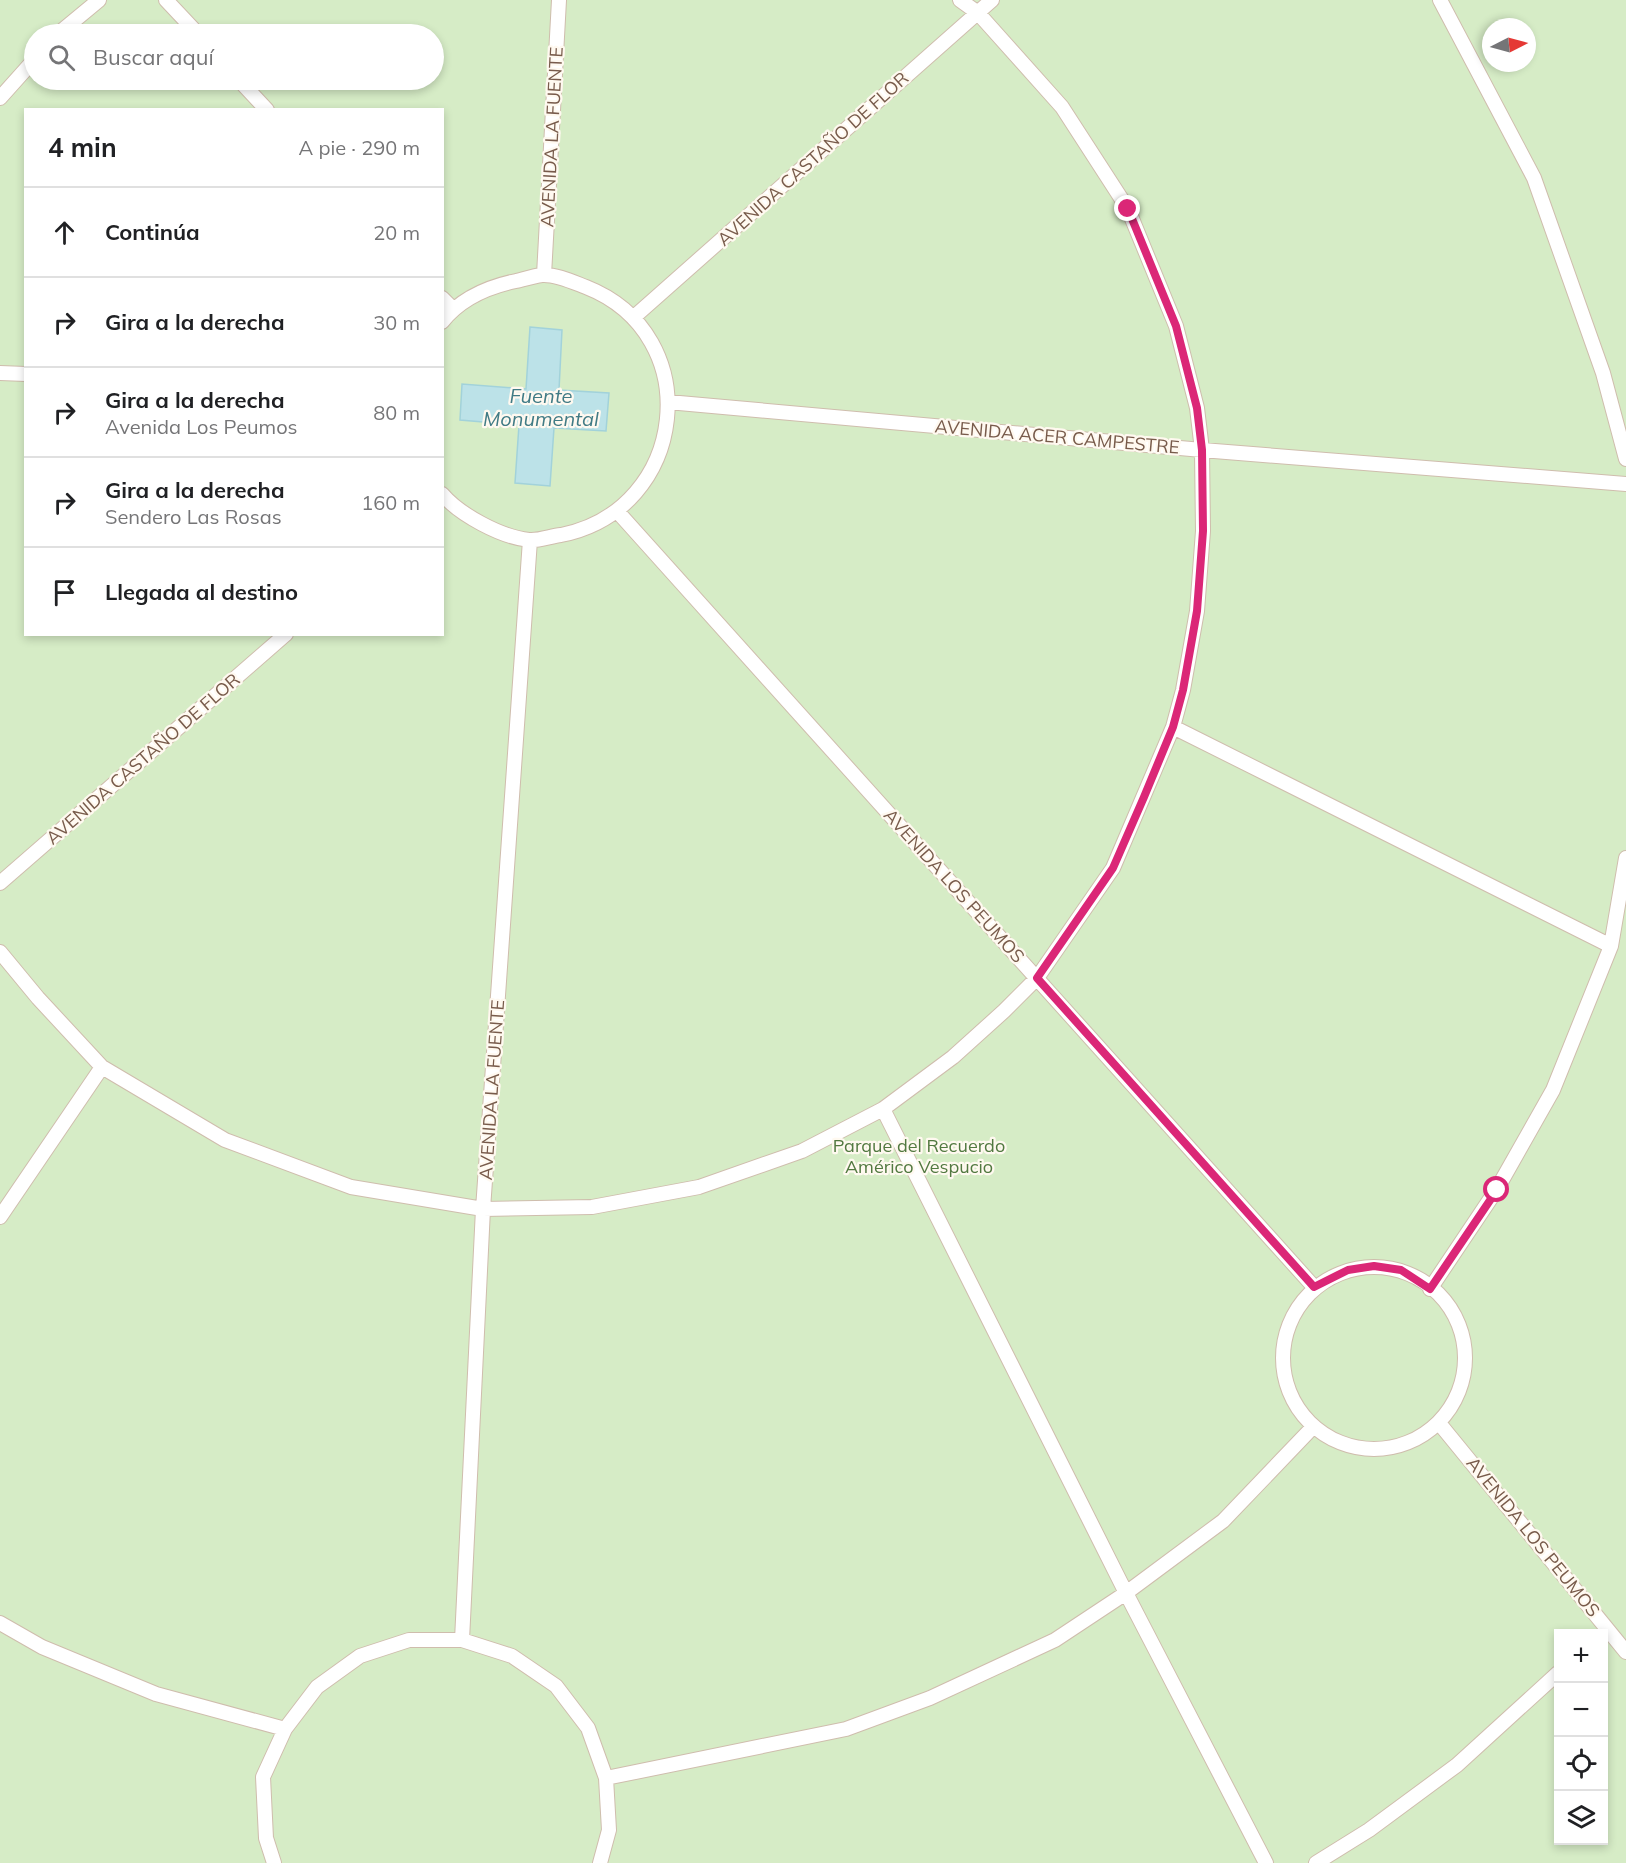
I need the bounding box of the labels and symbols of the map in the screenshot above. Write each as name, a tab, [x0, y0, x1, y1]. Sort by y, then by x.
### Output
north arrow	[1482, 18, 1536, 72]
street label: AVENIDA LA FUENTE	[535, 46, 568, 228]
street label: AVENIDA CASTAÑO DE FLOR	[712, 66, 913, 251]
route end	[1114, 195, 1140, 221]
water label: Fuente Monumental	[483, 383, 599, 431]
street label: AVENIDA ACER CAMPESTRE	[934, 414, 1180, 459]
street label: AVENIDA CASTAÑO DE FLOR	[41, 668, 244, 849]
street label: AVENIDA LOS PEUMOS	[879, 804, 1030, 968]
street label: AVENIDA LA FUENTE	[474, 999, 509, 1181]
park label: Parque del Recuerdo Américo Vespucio	[833, 1134, 1005, 1178]
route start	[1483, 1176, 1509, 1202]
street label: AVENIDA LOS PEUMOS	[1462, 1452, 1605, 1621]

